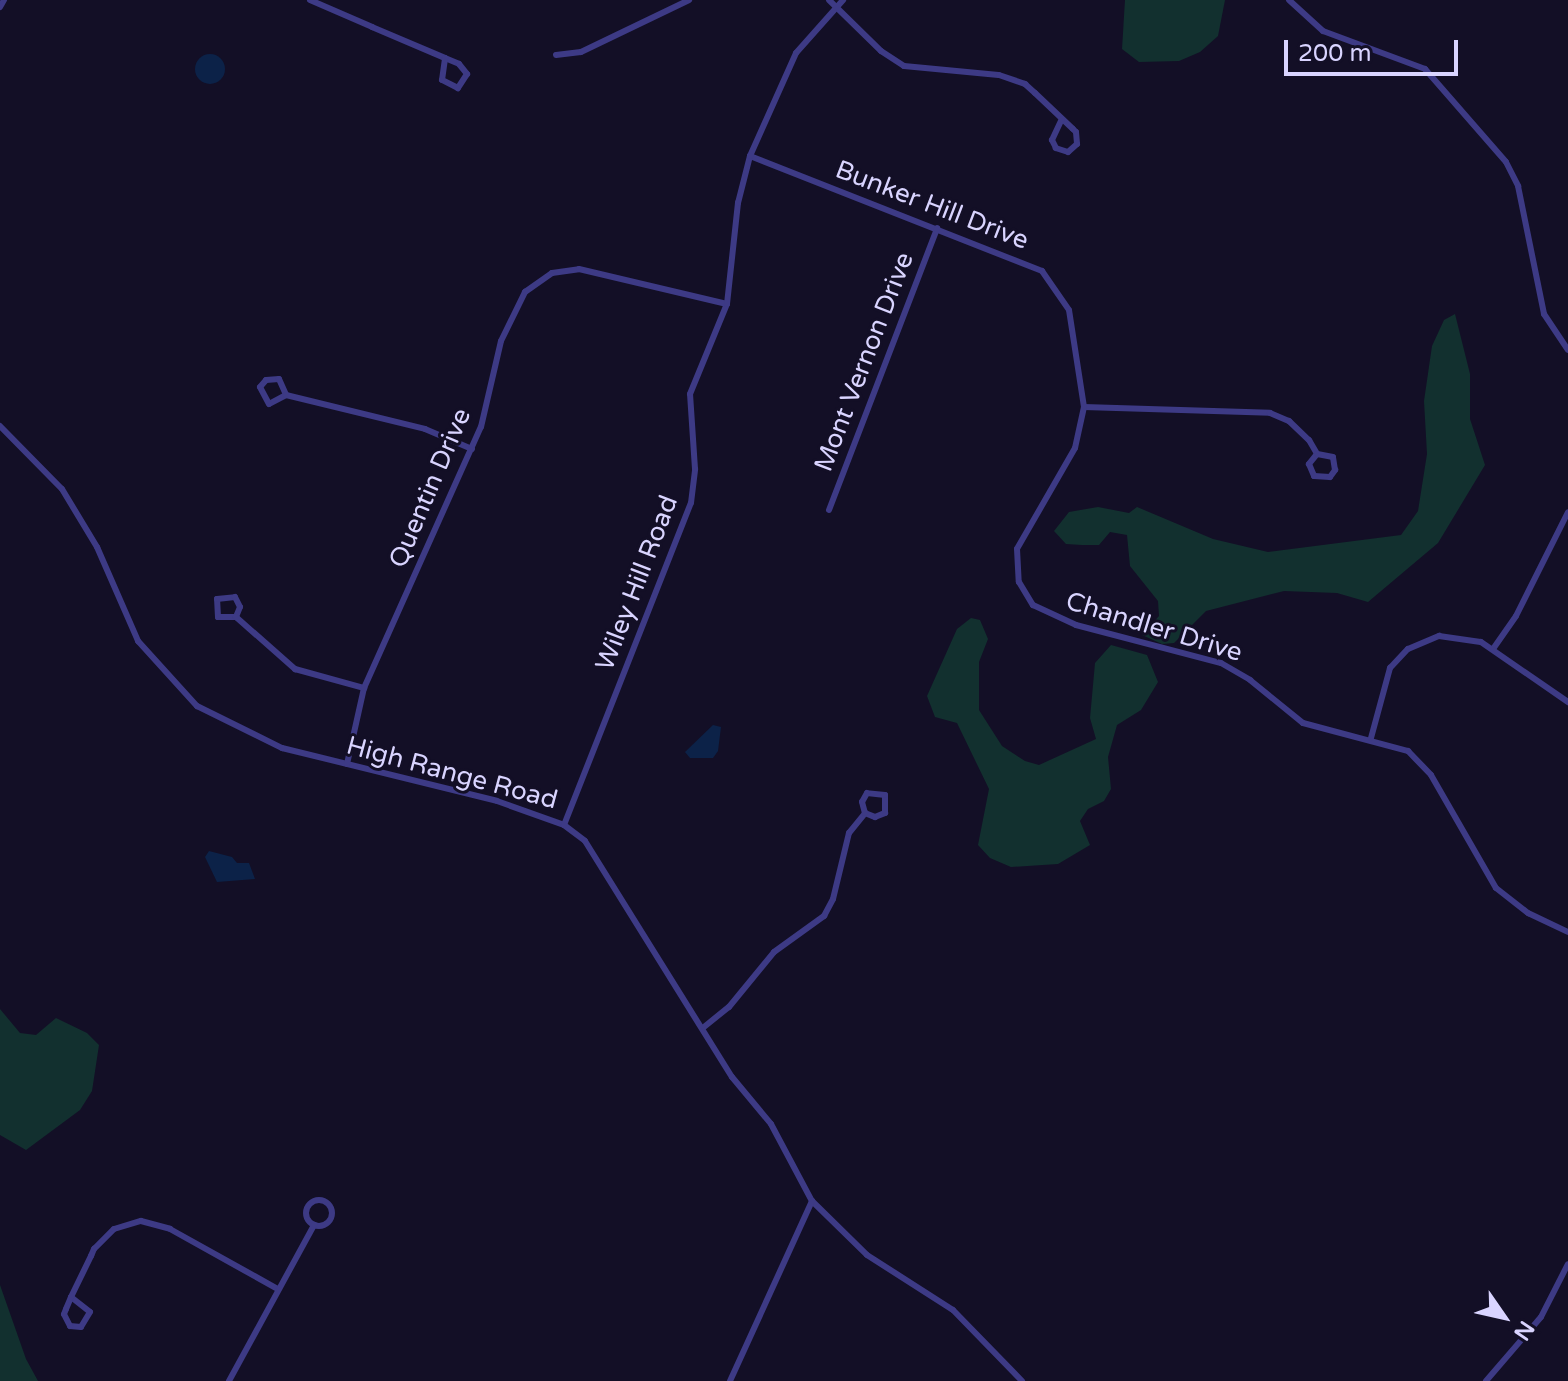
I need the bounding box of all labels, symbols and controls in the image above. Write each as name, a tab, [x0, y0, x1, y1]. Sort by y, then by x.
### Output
scale bar	[1288, 24, 1462, 74]
text: 200 m	[1298, 39, 1372, 68]
street label: Bunker Hill Drive	[831, 154, 1033, 256]
street label: Mont Vernon Drive	[808, 248, 920, 476]
street label: Quentin Drive	[382, 404, 478, 572]
street label: Wiley Hill Road	[589, 491, 685, 675]
street label: Chandler Drive	[1062, 585, 1246, 669]
street label: High Range Road	[343, 730, 561, 816]
north arrow	[1464, 1277, 1544, 1357]
text: N	[1508, 1316, 1540, 1345]

